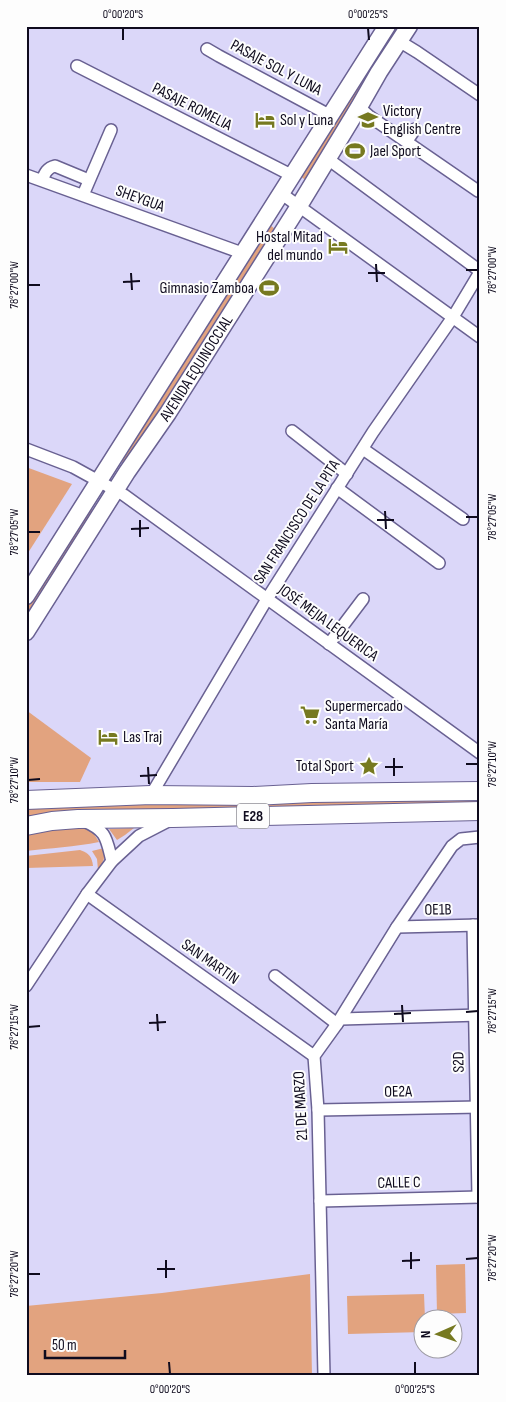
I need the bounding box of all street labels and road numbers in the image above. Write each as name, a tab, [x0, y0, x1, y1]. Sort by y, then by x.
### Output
street label: PASAJE SOL Y LUNA	[227, 36, 325, 100]
street label: PASAJE ROMELIA	[149, 79, 235, 135]
street label: SHEYGUA	[113, 181, 167, 217]
street label: AVENIDA EQUINOCCIAL	[155, 312, 237, 426]
street label: SAN FRANCISCO DE LA PITA	[250, 456, 344, 588]
street label: JOSÉ MEJIA LEQUERICA	[273, 580, 382, 666]
road number: E28	[237, 804, 269, 828]
street label: OE1B	[424, 900, 452, 920]
street label: SAN MARTIN	[178, 935, 242, 989]
street label: S2D	[449, 1051, 469, 1073]
street label: 21 DE MARZO	[290, 1071, 312, 1141]
street label: OE2A	[384, 1082, 412, 1102]
street label: CALLE C	[377, 1173, 421, 1193]

